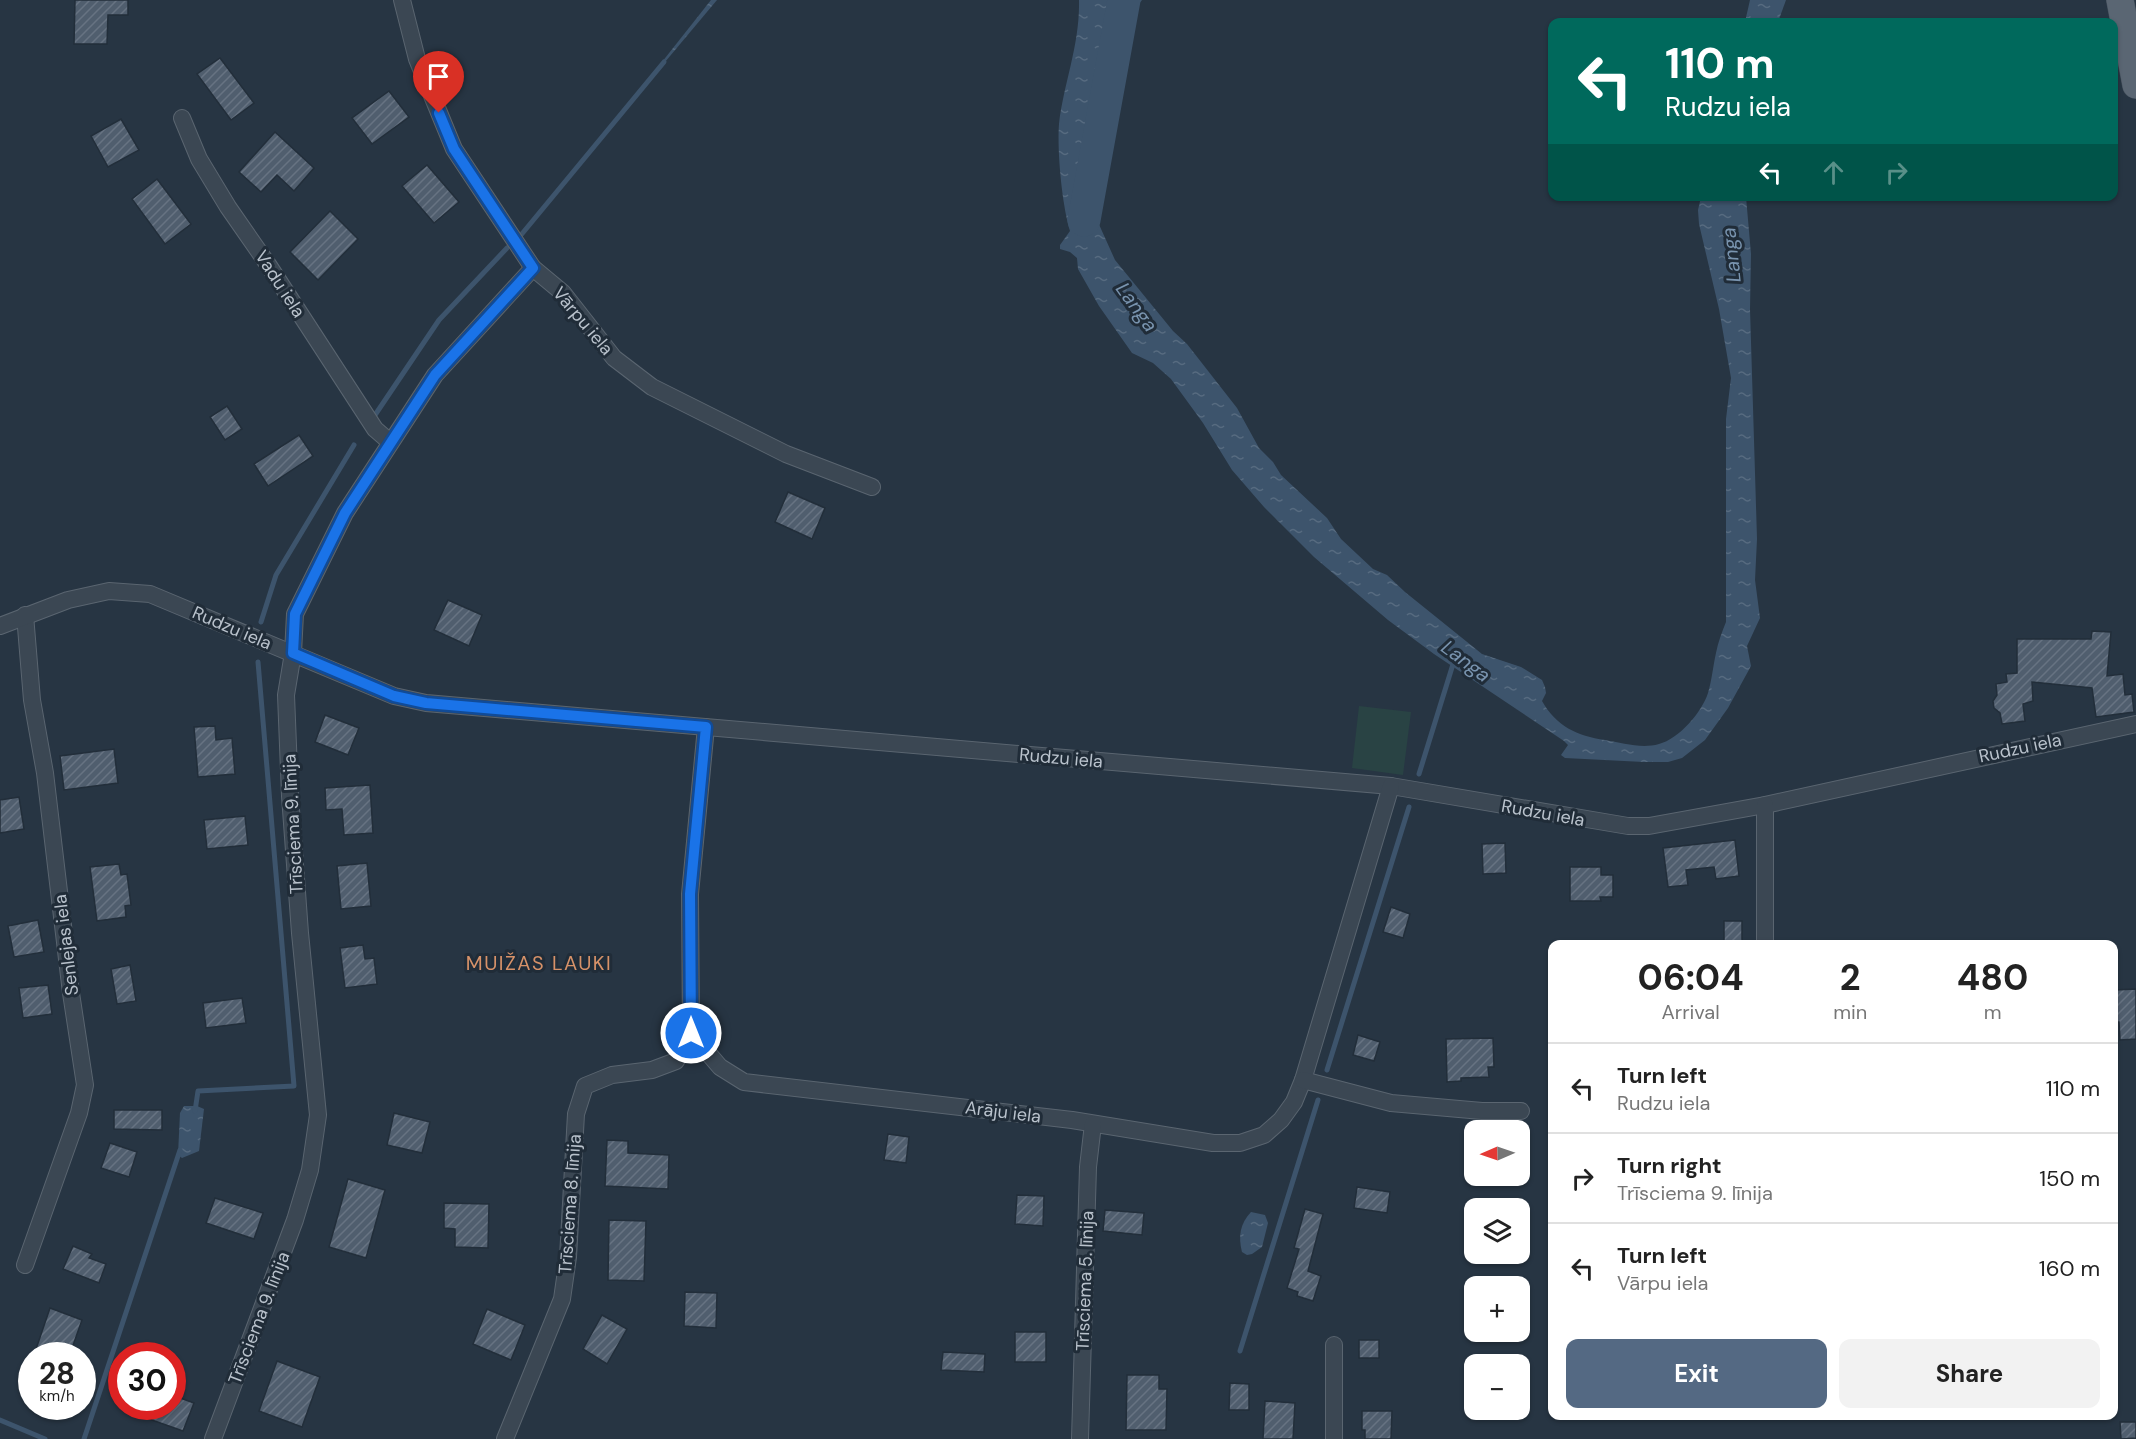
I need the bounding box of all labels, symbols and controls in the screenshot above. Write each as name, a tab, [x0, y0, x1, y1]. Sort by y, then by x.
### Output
text: 110 m	[1665, 36, 1775, 91]
icon: left	[1566, 42, 1644, 120]
pin	[413, 51, 464, 113]
icon: arrive	[422, 60, 455, 93]
text: Rudzu iela	[1665, 89, 1791, 124]
icon: left	[1754, 156, 1787, 189]
icon: ahead	[1817, 156, 1850, 189]
icon: right	[1880, 156, 1913, 189]
water label: Langa	[1715, 226, 1747, 284]
street label: Vadu iela	[249, 246, 311, 322]
water label: Langa	[1110, 277, 1164, 337]
street label: Vārpu iela	[547, 282, 619, 360]
street label: Rudzu iela	[189, 601, 275, 655]
water label: Langa	[1436, 634, 1496, 688]
street label: Rudzu iela	[1976, 728, 2064, 768]
street label: Rudzu iela	[1018, 742, 1104, 774]
street label: Trīsciema 9. līnija	[277, 753, 309, 895]
street label: Rudzu iela	[1500, 794, 1586, 832]
street label: Senlejas iela	[48, 893, 84, 997]
district label: MUIŽAS LAUKI	[466, 950, 612, 976]
text: 06:04	[1638, 954, 1744, 1001]
text: 2	[1840, 954, 1861, 1001]
text: 480	[1957, 954, 2028, 1001]
text: Arrival	[1661, 999, 1720, 1025]
text: min	[1833, 999, 1867, 1025]
text: m	[1984, 999, 2002, 1025]
position arrow	[659, 1001, 723, 1065]
text: Turn left	[1617, 1061, 1707, 1090]
icon: left	[1566, 1072, 1599, 1105]
text: 110 m	[2046, 1074, 2100, 1103]
text: Rudzu iela	[1617, 1090, 1710, 1116]
street label: Arāju iela	[964, 1095, 1042, 1129]
north arrow	[1464, 1120, 1530, 1186]
map controls	[1464, 1120, 1530, 1420]
street label: Trīsciema 8. līnija	[553, 1133, 587, 1275]
text: Turn right	[1617, 1151, 1722, 1180]
icon: right	[1566, 1162, 1599, 1195]
text: 150 m	[2039, 1164, 2100, 1193]
text: Trīsciema 9. līnija	[1617, 1180, 1773, 1206]
button: layers	[1464, 1198, 1530, 1264]
street label: Trīsciema 5. līnija	[1071, 1210, 1099, 1352]
text: Turn left	[1617, 1241, 1707, 1270]
street label: Trīsciema 9. līnija	[223, 1248, 295, 1388]
icon: left	[1566, 1252, 1599, 1285]
text: 160 m	[2039, 1254, 2100, 1283]
text: Vārpu iela	[1617, 1270, 1708, 1296]
button: +	[1464, 1276, 1530, 1342]
button: Exit	[1566, 1339, 1827, 1408]
button: Share	[1839, 1339, 2100, 1408]
speed limit sign: 30	[108, 1342, 186, 1420]
text: 28	[39, 1354, 75, 1393]
button: −	[1464, 1354, 1530, 1420]
text: km/h	[39, 1386, 75, 1406]

